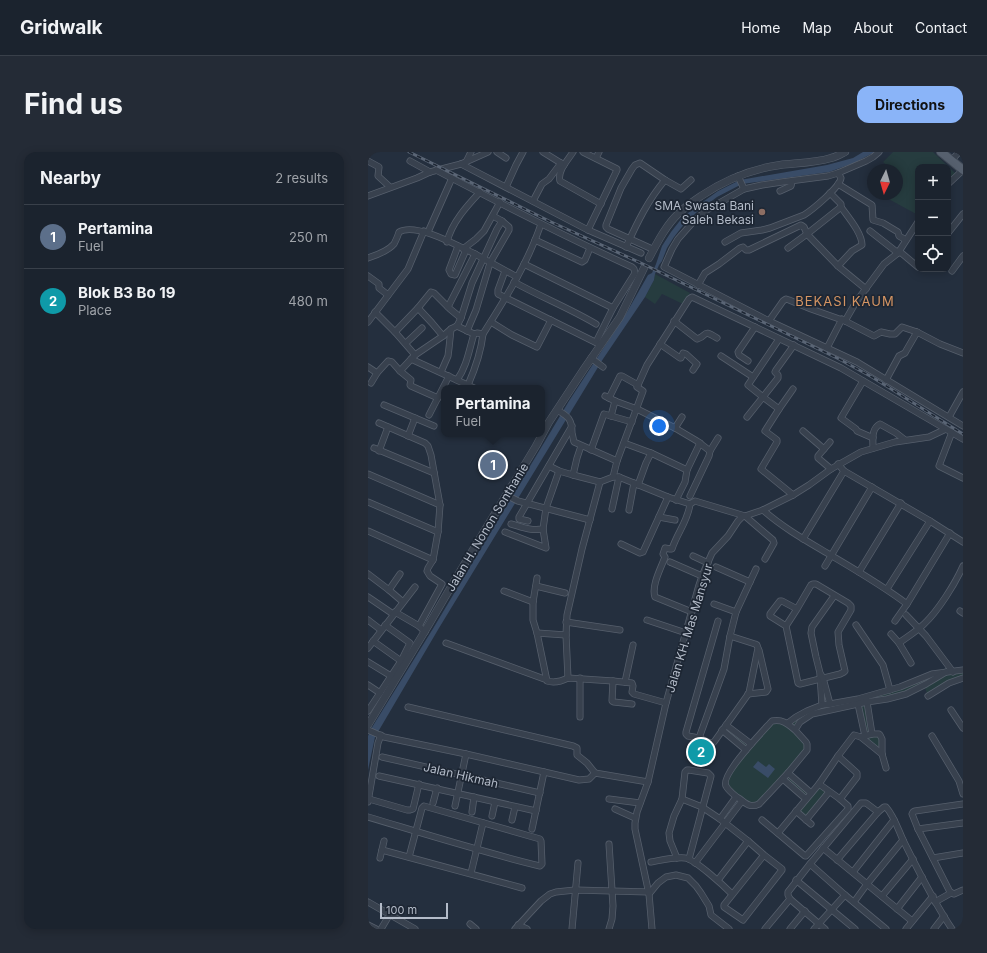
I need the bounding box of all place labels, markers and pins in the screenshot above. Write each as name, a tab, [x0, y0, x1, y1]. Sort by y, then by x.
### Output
place label: SMA Swasta Bani Saleh Bekasi	[655, 198, 754, 227]
marker: SMA Swasta Bani Saleh Bekasi	[757, 207, 767, 217]
pin: 1	[480, 450, 506, 480]
pin: 2	[688, 737, 714, 767]

